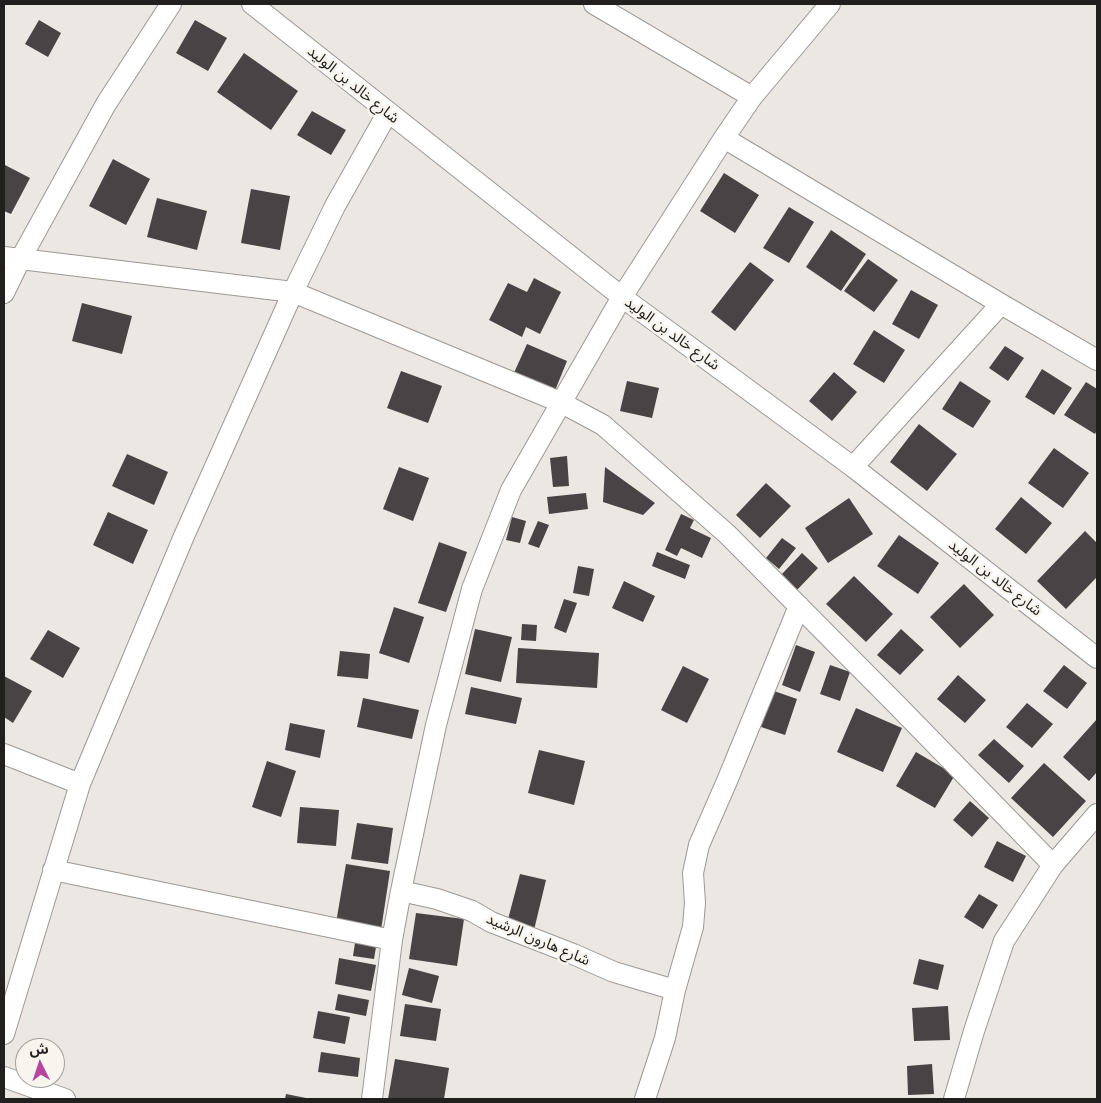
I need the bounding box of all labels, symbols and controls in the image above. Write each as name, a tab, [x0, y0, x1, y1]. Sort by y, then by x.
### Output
street label: شارع خالد بن الوليد	[303, 42, 403, 128]
street label: شارع خالد بن الوليد	[621, 294, 723, 374]
street label: شارع خالد بن الوليد	[945, 536, 1045, 620]
street label: شارع هارون الرشيد	[483, 910, 593, 970]
north arrow	[15, 1038, 65, 1088]
text: ش	[29, 1038, 49, 1059]

